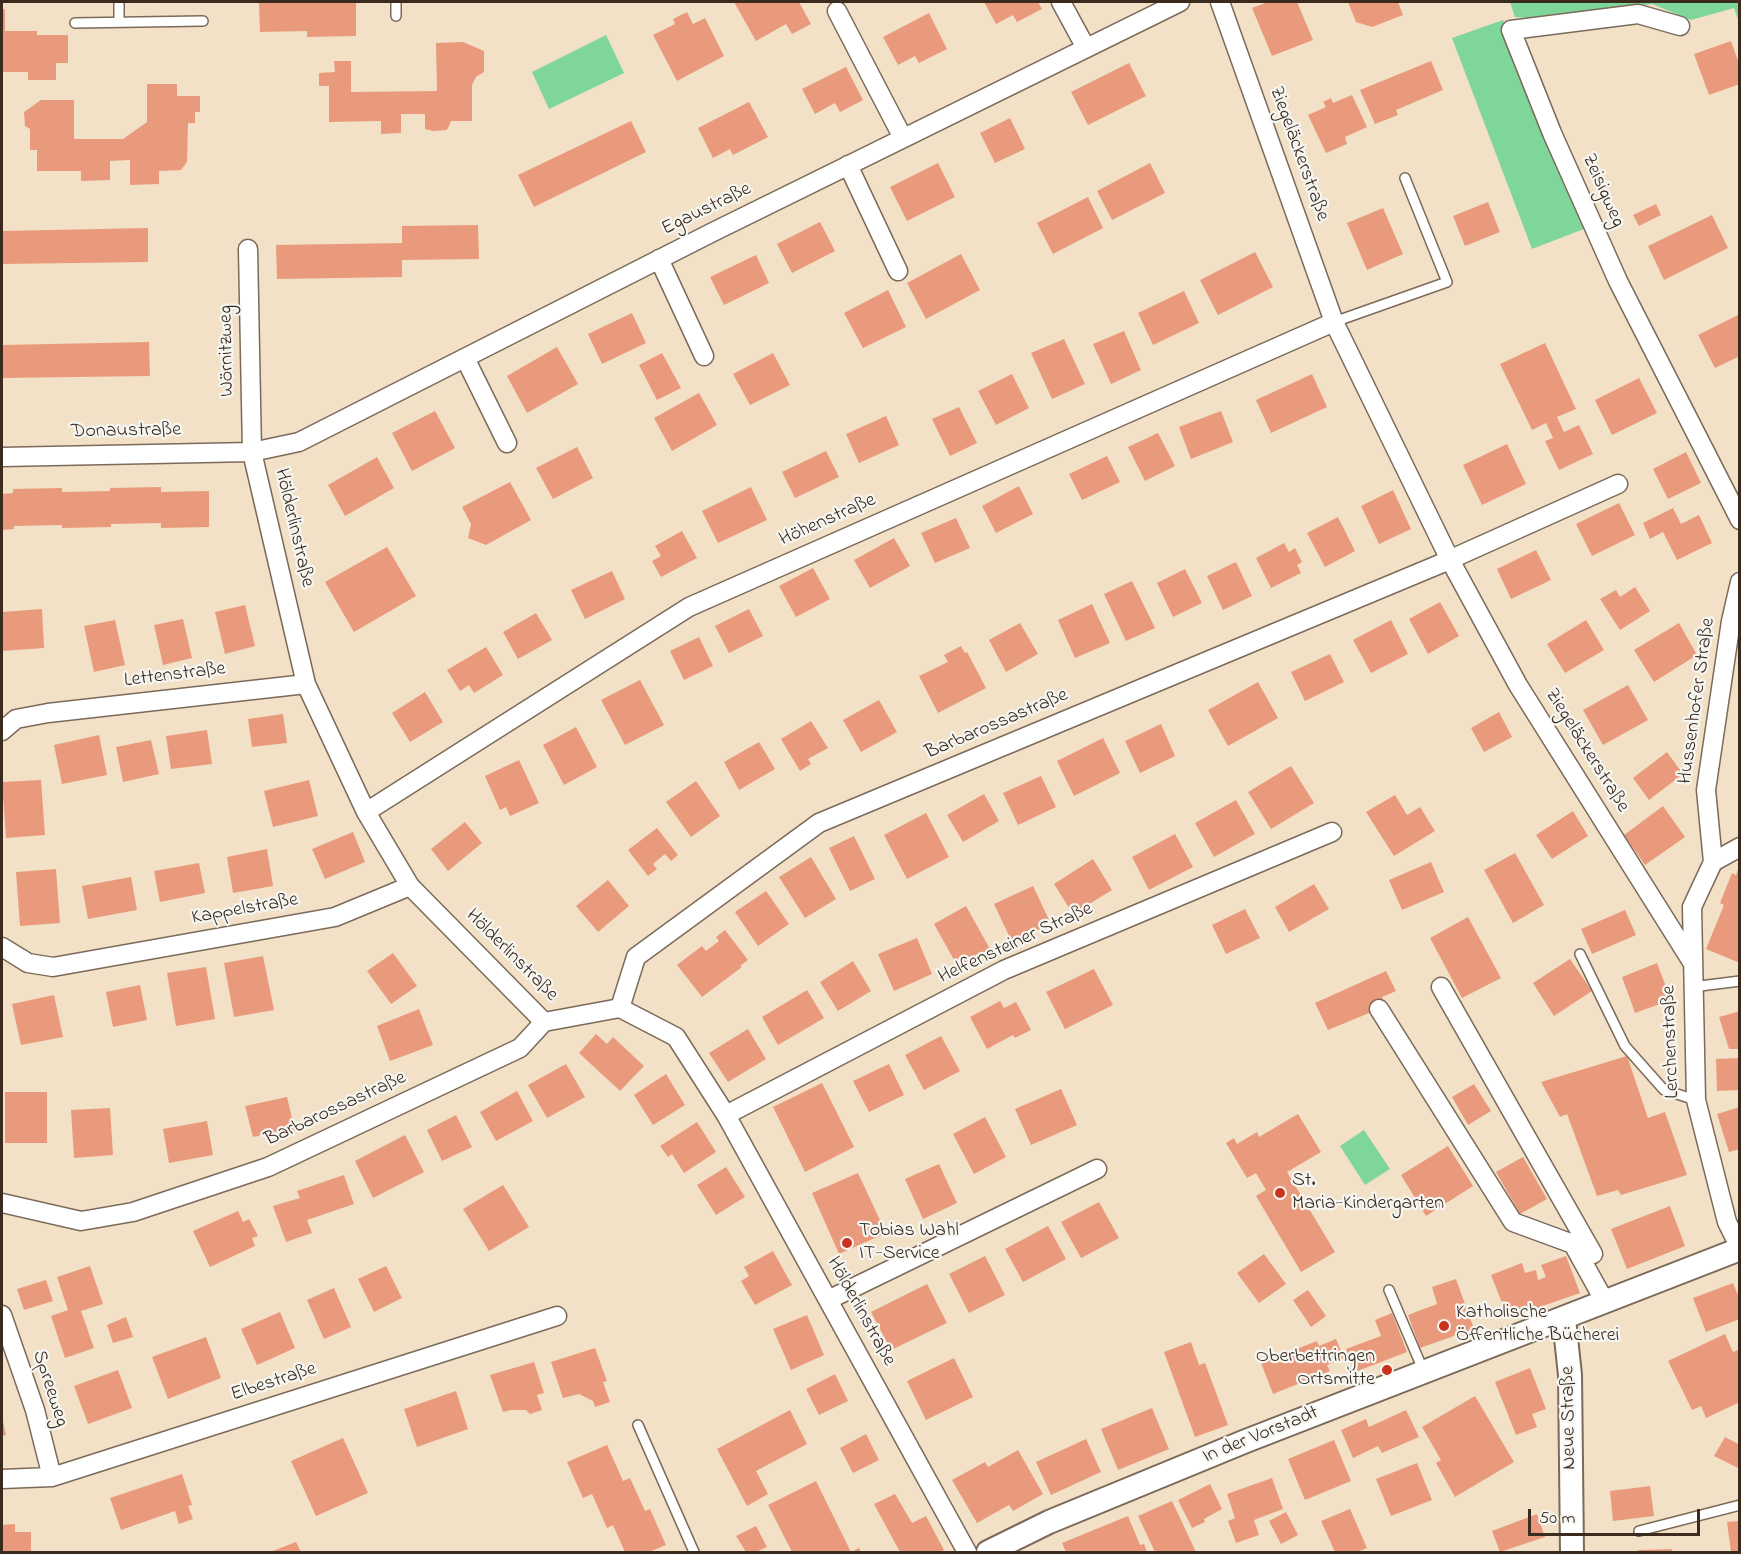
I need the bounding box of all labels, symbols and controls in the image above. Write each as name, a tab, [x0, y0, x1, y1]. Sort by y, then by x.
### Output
street label: Ziegeläckerstraße	[1263, 83, 1333, 225]
street label: Zeisigweg	[1575, 151, 1629, 231]
street label: Egaustraße	[658, 178, 756, 242]
street label: Wörnitzweg	[215, 305, 241, 397]
street label: Donaustraße	[71, 419, 181, 445]
street label: Hölderlinstraße	[268, 466, 318, 590]
street label: Höhenstraße	[776, 489, 880, 553]
street label: Hussenhofer Straße	[1674, 616, 1722, 786]
street label: Lettenstraße	[123, 658, 227, 694]
street label: Barbarossastraße	[922, 684, 1072, 766]
street label: Ziegeläckerstraße	[1538, 685, 1634, 817]
street label: Kappelstraße	[190, 889, 300, 931]
street label: Helfensteiner Straße	[935, 898, 1097, 990]
street label: Hölderlinstraße	[460, 905, 562, 1007]
street label: Lerchenstraße	[1658, 985, 1686, 1099]
street label: Barbarossastraße	[262, 1067, 410, 1153]
place label: St. Maria-Kindergarten	[1292, 1170, 1444, 1217]
marker: St. Maria-Kindergarten	[1273, 1186, 1287, 1200]
place label: Tobias Wahl IT-Service	[859, 1220, 959, 1267]
marker: Tobias Wahl IT-Service	[840, 1236, 854, 1250]
street label: Hölderlinstraße	[820, 1253, 900, 1371]
place label: Katholische Öffentliche Bücherei	[1456, 1302, 1619, 1349]
marker: Katholische Öffentliche Bücherei	[1437, 1319, 1451, 1333]
place label: Oberbettringen Ortsmitte	[1256, 1346, 1375, 1393]
street label: Spreeweg	[25, 1348, 73, 1430]
street label: Elbestraße	[228, 1358, 320, 1408]
marker: Oberbettringen Ortsmitte	[1380, 1363, 1394, 1377]
street label: Neue Straße	[1557, 1366, 1583, 1470]
street label: In der Vorstadt	[1200, 1402, 1322, 1470]
scale bar	[1531, 1497, 1704, 1535]
text: 50 m	[1539, 1506, 1576, 1532]

